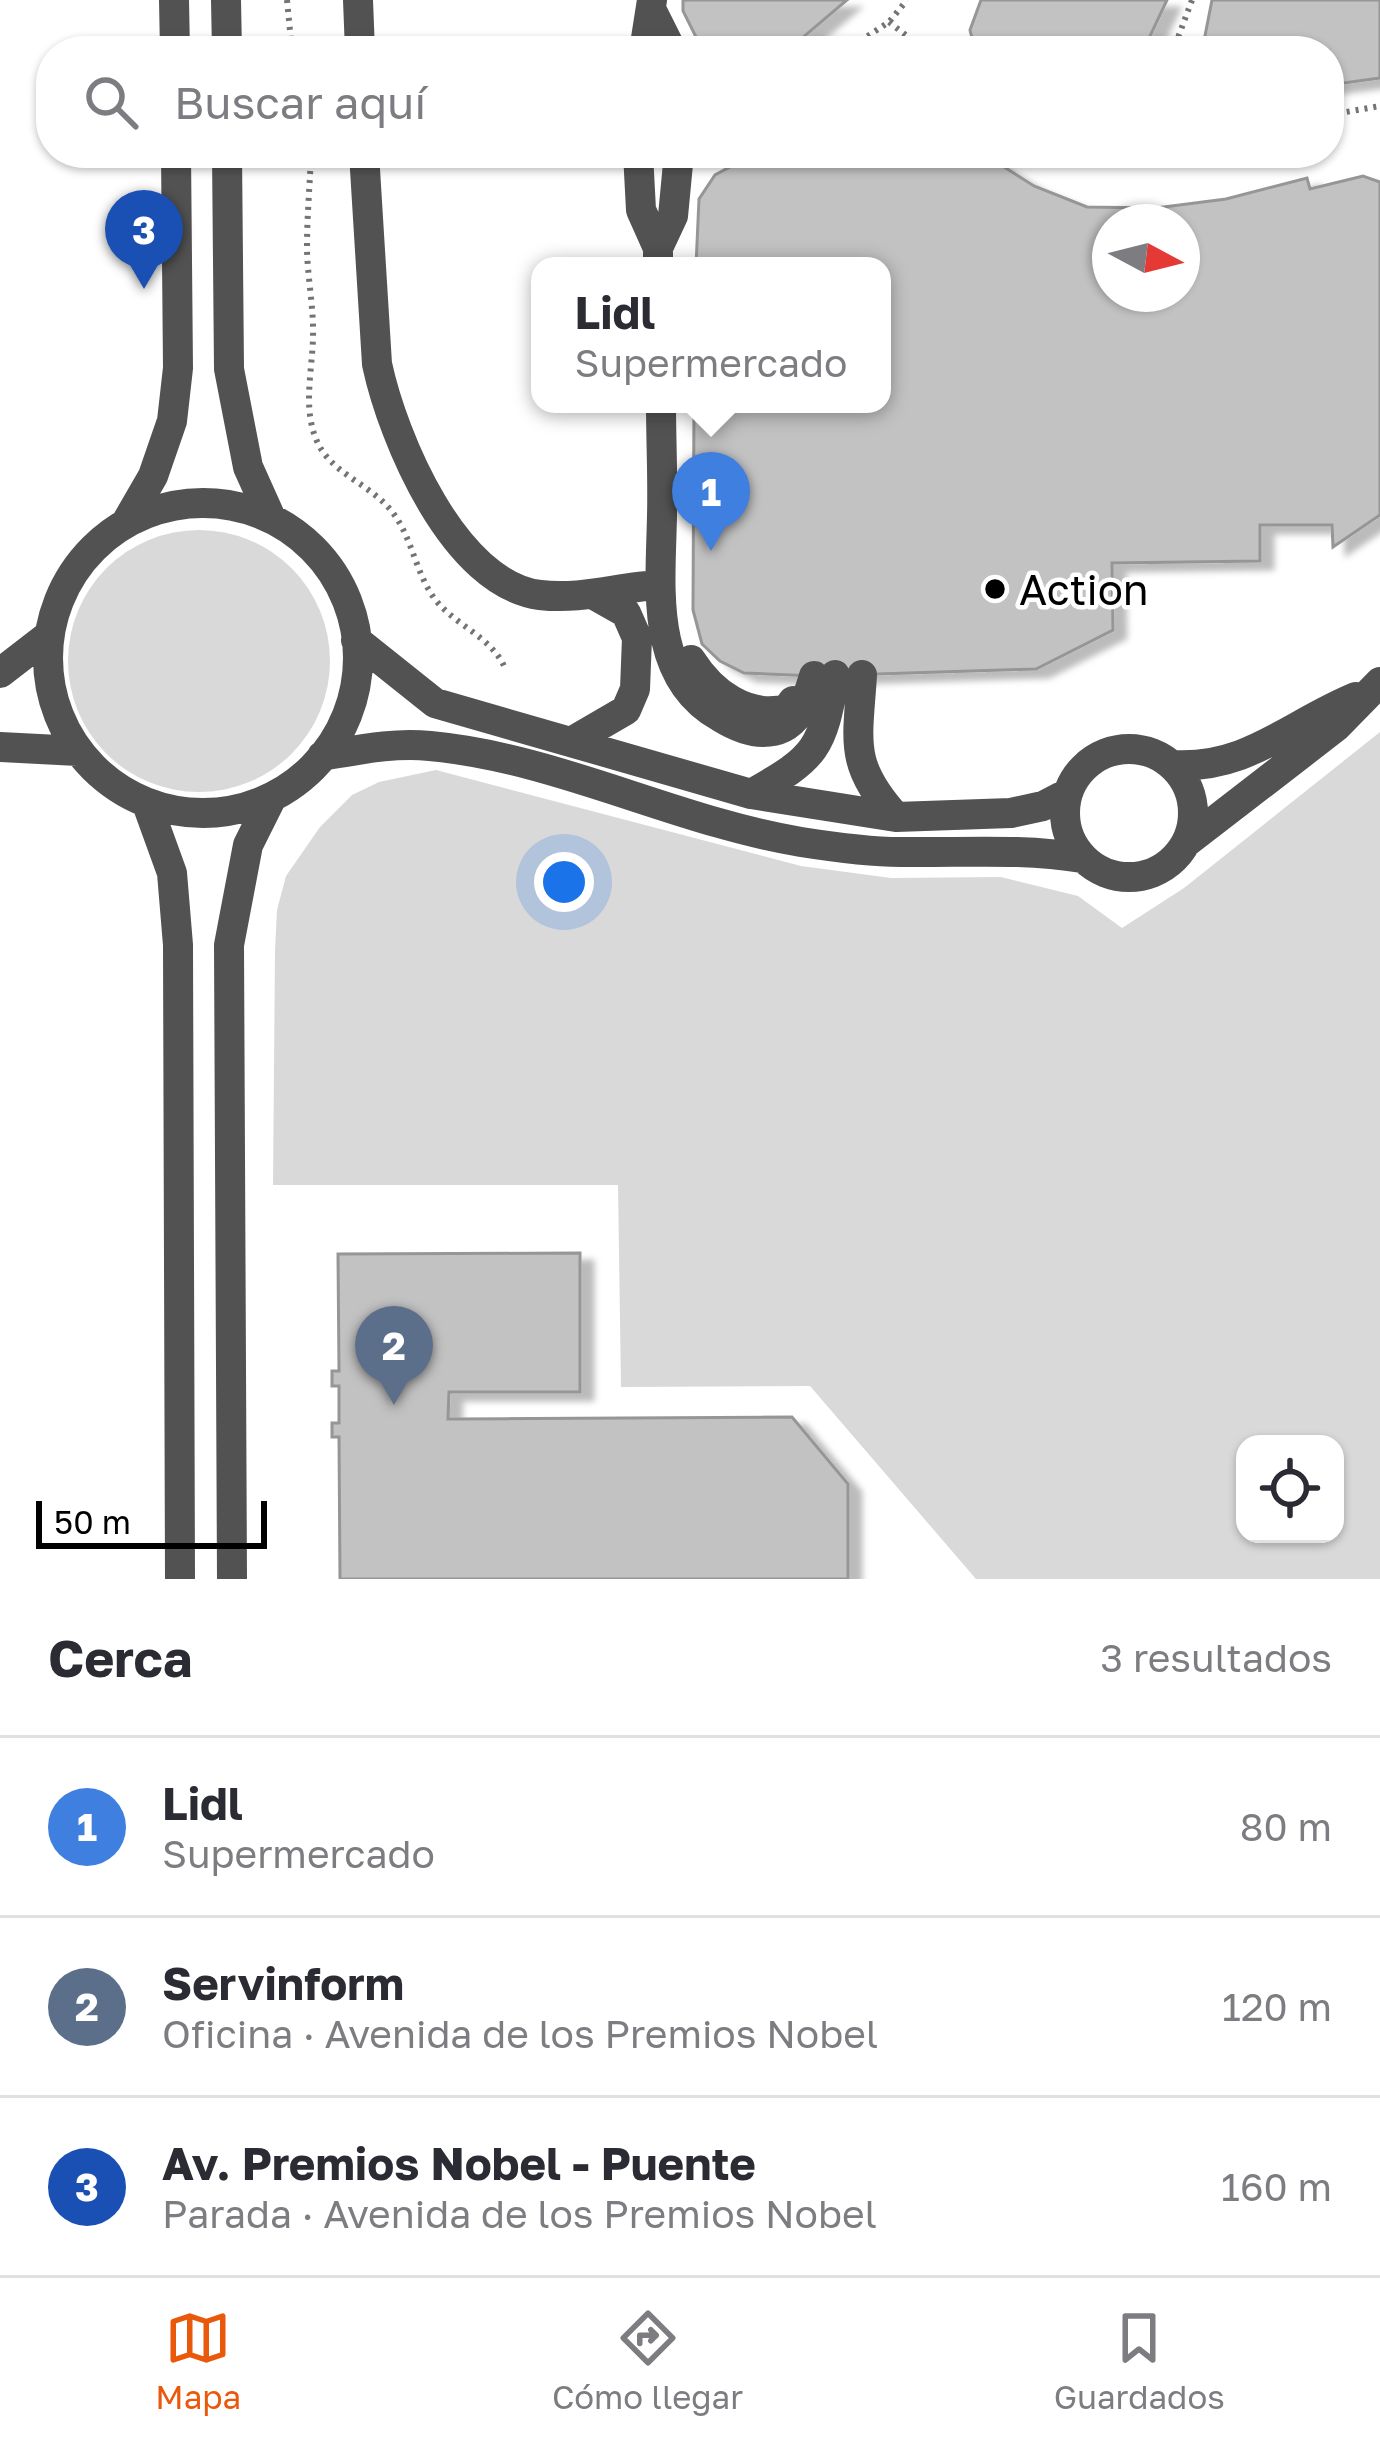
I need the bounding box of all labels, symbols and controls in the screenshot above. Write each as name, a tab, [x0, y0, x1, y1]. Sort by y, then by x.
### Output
search box	[36, 36, 1344, 168]
icon: search	[78, 69, 144, 135]
text: Buscar aquí	[174, 75, 426, 129]
pin: 3	[105, 190, 183, 289]
north arrow	[1092, 204, 1200, 312]
popup	[531, 257, 891, 413]
text: Lidl	[574, 285, 655, 339]
text: Supermercado	[574, 339, 848, 386]
pin: 1	[672, 452, 750, 551]
place label: Action	[1019, 564, 1149, 614]
marker: Action	[982, 576, 1008, 602]
your location	[534, 852, 594, 912]
pin: 2	[355, 1306, 433, 1405]
map controls	[1236, 1435, 1344, 1543]
button: locate	[1236, 1435, 1344, 1543]
scale bar	[36, 1495, 267, 1548]
text: 50 m	[54, 1502, 131, 1541]
text: Cerca	[48, 1627, 192, 1688]
text: 3 resultados	[1100, 1634, 1332, 1681]
text: Lidl	[162, 1776, 243, 1830]
text: 1	[77, 1803, 97, 1850]
text: 80 m	[1240, 1803, 1332, 1850]
text: Supermercado	[162, 1830, 435, 1877]
text: Servinform	[162, 1956, 404, 2010]
text: 2	[75, 1983, 99, 2030]
text: 120 m	[1222, 1983, 1332, 2030]
text: Oficina · Avenida de los Premios Nobel	[162, 2010, 878, 2057]
text: Av. Premios Nobel - Puente	[162, 2136, 756, 2190]
text: 3	[75, 2163, 99, 2210]
text: 160 m	[1221, 2163, 1332, 2210]
text: Parada · Avenida de los Premios Nobel	[162, 2190, 877, 2237]
tab: Mapa	[155, 2305, 241, 2416]
tab: Cómo llegar	[552, 2305, 743, 2416]
tab: Guardados	[1054, 2305, 1225, 2416]

